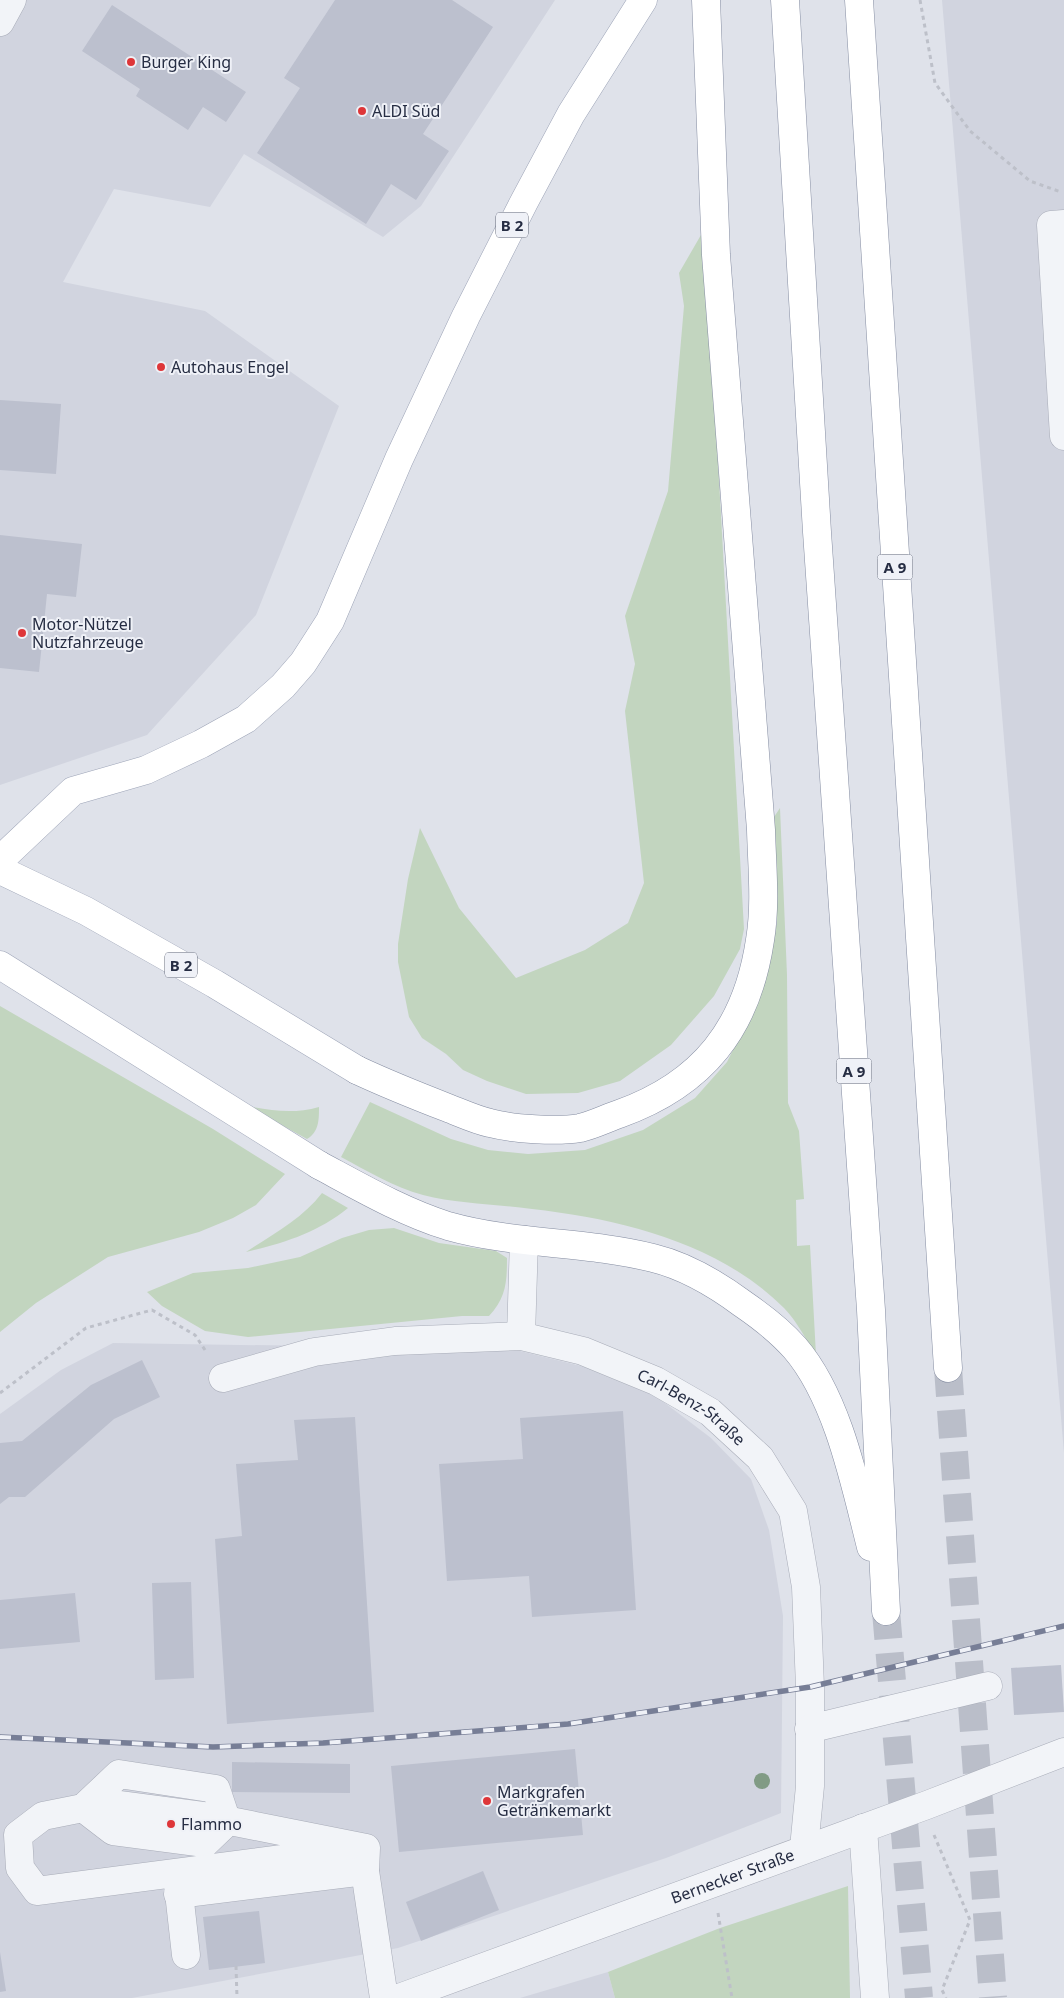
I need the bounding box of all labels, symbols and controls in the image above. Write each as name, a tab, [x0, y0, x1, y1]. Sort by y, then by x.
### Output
place label: Burger King	[141, 51, 231, 73]
marker: Burger King	[125, 56, 137, 68]
place label: ALDI Süd	[372, 100, 440, 122]
marker: ALDI Süd	[356, 105, 368, 117]
road number: B 2	[496, 212, 528, 238]
place label: Autohaus Engel	[171, 356, 289, 378]
marker: Autohaus Engel	[155, 361, 167, 373]
road number: A 9	[878, 554, 912, 580]
place label: Motor-Nützel Nutzfahrzeuge	[32, 613, 144, 653]
marker: Motor-Nützel Nutzfahrzeuge	[16, 627, 28, 639]
road number: B 2	[165, 952, 197, 978]
road number: A 9	[836, 1058, 872, 1084]
street label: Carl-Benz-Straße	[634, 1364, 750, 1450]
place label: Markgrafen Getränkemarkt	[497, 1781, 611, 1821]
marker: Markgrafen Getränkemarkt	[481, 1795, 493, 1807]
place label: Flammo	[181, 1813, 242, 1835]
marker: Flammo	[165, 1818, 177, 1830]
street label: Bernecker Straße	[668, 1843, 797, 1909]

